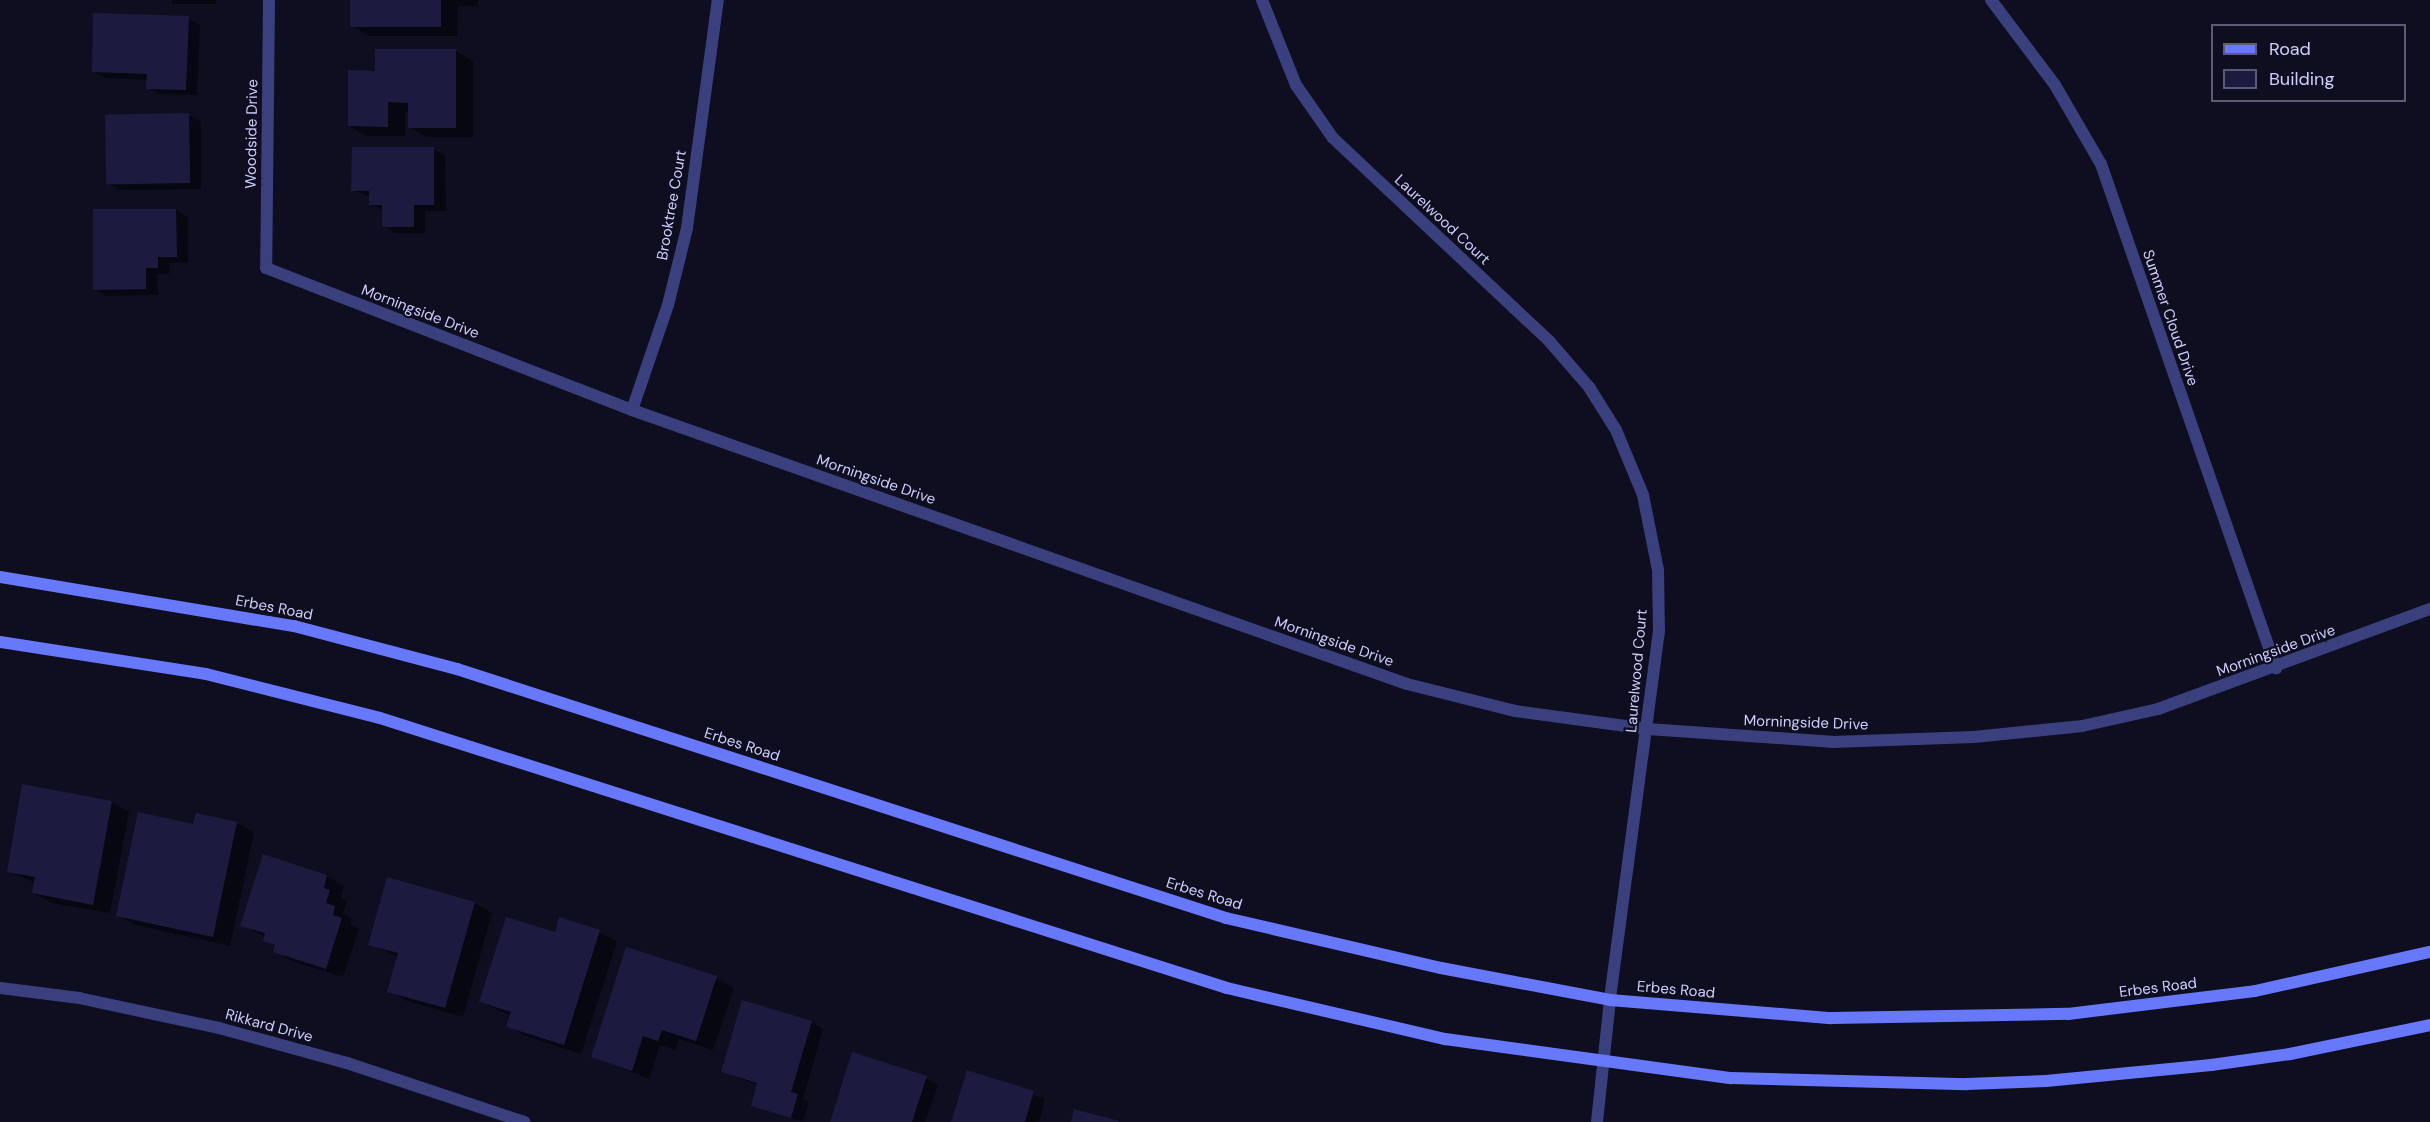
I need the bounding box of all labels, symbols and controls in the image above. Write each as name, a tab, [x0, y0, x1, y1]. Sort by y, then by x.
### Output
legend	[2211, 24, 2406, 102]
text: Road	[2269, 37, 2311, 61]
text: Building	[2269, 67, 2334, 91]
street label: Woodside Drive	[242, 79, 262, 189]
street label: Brooktree Court	[653, 149, 691, 261]
street label: Laurelwood Court	[1391, 171, 1493, 269]
street label: Summer Cloud Drive	[2138, 248, 2202, 388]
street label: Morningside Drive	[359, 281, 481, 343]
street label: Morningside Drive	[814, 451, 938, 509]
street label: Erbes Road	[234, 592, 314, 624]
street label: Laurelwood Court	[1623, 609, 1651, 733]
street label: Morningside Drive	[1272, 613, 1396, 671]
street label: Morningside Drive	[2214, 621, 2338, 681]
street label: Morningside Drive	[1743, 712, 1869, 734]
street label: Erbes Road	[702, 724, 782, 766]
street label: Erbes Road	[1164, 874, 1244, 914]
street label: Erbes Road	[2118, 974, 2198, 1002]
street label: Erbes Road	[1636, 978, 1716, 1002]
street label: Rikkard Drive	[223, 1006, 315, 1046]

